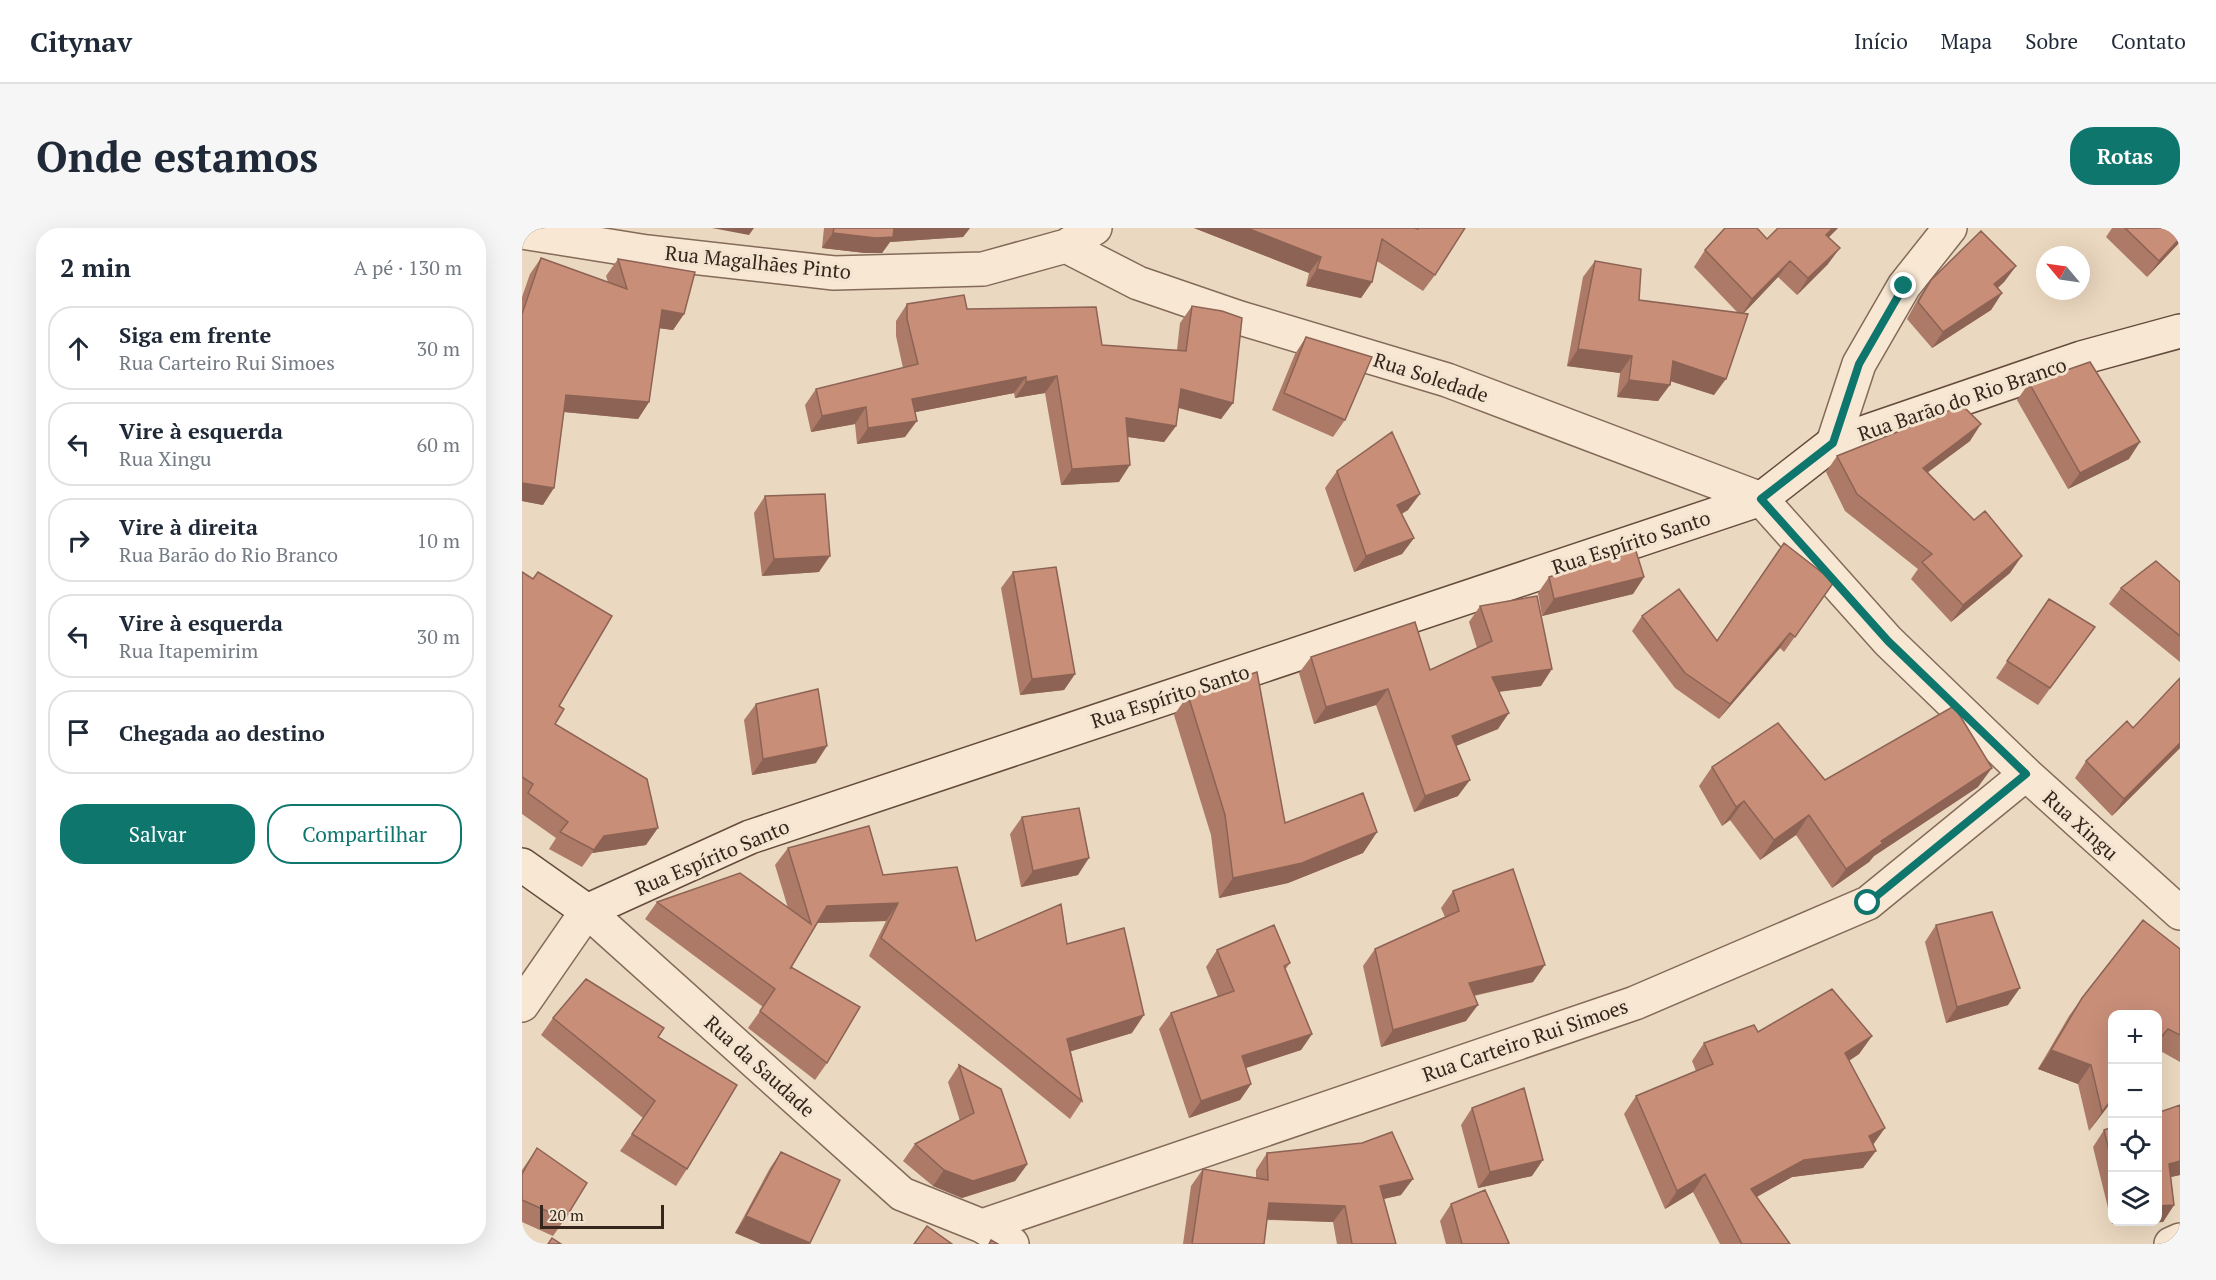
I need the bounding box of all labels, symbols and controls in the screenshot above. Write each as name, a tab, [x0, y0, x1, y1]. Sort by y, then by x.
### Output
text: Citynav	[30, 23, 132, 60]
text: Início	[1854, 27, 1908, 55]
text: Mapa	[1941, 27, 1992, 55]
text: Sobre	[2025, 27, 2078, 55]
text: Contato	[2111, 27, 2186, 55]
button: Rotas	[2070, 127, 2180, 185]
text: Onde estamos	[36, 128, 318, 184]
street label: Rua Magalhães Pinto	[664, 239, 852, 285]
north arrow	[2036, 246, 2090, 300]
text: 2 min	[60, 250, 131, 284]
text: A pé · 130 m	[354, 254, 462, 281]
route end	[1890, 272, 1916, 298]
text: Siga em frente	[119, 320, 271, 349]
icon: ahead	[62, 332, 95, 365]
text: 30 m	[417, 335, 460, 362]
street label: Rua Soledade	[1370, 346, 1492, 408]
text: Rua Carteiro Rui Simoes	[119, 349, 335, 376]
street label: Rua Barão do Rio Branco	[1854, 351, 2070, 447]
text: Vire à esquerda	[119, 416, 283, 445]
icon: left	[62, 428, 95, 461]
text: 60 m	[417, 431, 460, 458]
text: Rua Xingu	[119, 445, 211, 472]
street label: Rua Espírito Santo	[1548, 504, 1714, 580]
text: Vire à direita	[119, 512, 258, 541]
icon: right	[62, 524, 95, 557]
text: 10 m	[417, 527, 460, 554]
text: Rua Barão do Rio Branco	[119, 541, 338, 568]
text: Vire à esquerda	[119, 608, 283, 637]
icon: left	[62, 620, 95, 653]
text: 30 m	[417, 623, 460, 650]
text: Rua Itapemirim	[119, 637, 258, 664]
street label: Rua Espírito Santo	[1087, 658, 1253, 734]
icon: arrive	[62, 716, 95, 749]
text: Chegada ao destino	[119, 718, 325, 747]
street label: Rua Xingu	[2038, 784, 2124, 866]
button: Salvar	[60, 804, 255, 864]
button: Compartilhar	[267, 804, 462, 864]
street label: Rua Espírito Santo	[631, 812, 793, 902]
route start	[1854, 889, 1880, 915]
street label: Rua Carteiro Rui Simoes	[1419, 992, 1631, 1088]
street label: Rua da Saudade	[699, 1009, 821, 1123]
map controls	[2108, 1010, 2162, 1226]
button: +	[2108, 1010, 2162, 1064]
button: −	[2108, 1064, 2162, 1118]
button: locate	[2108, 1118, 2162, 1172]
button: layers	[2108, 1172, 2162, 1226]
scale bar	[540, 1202, 664, 1230]
text: 20 m	[549, 1204, 584, 1226]

